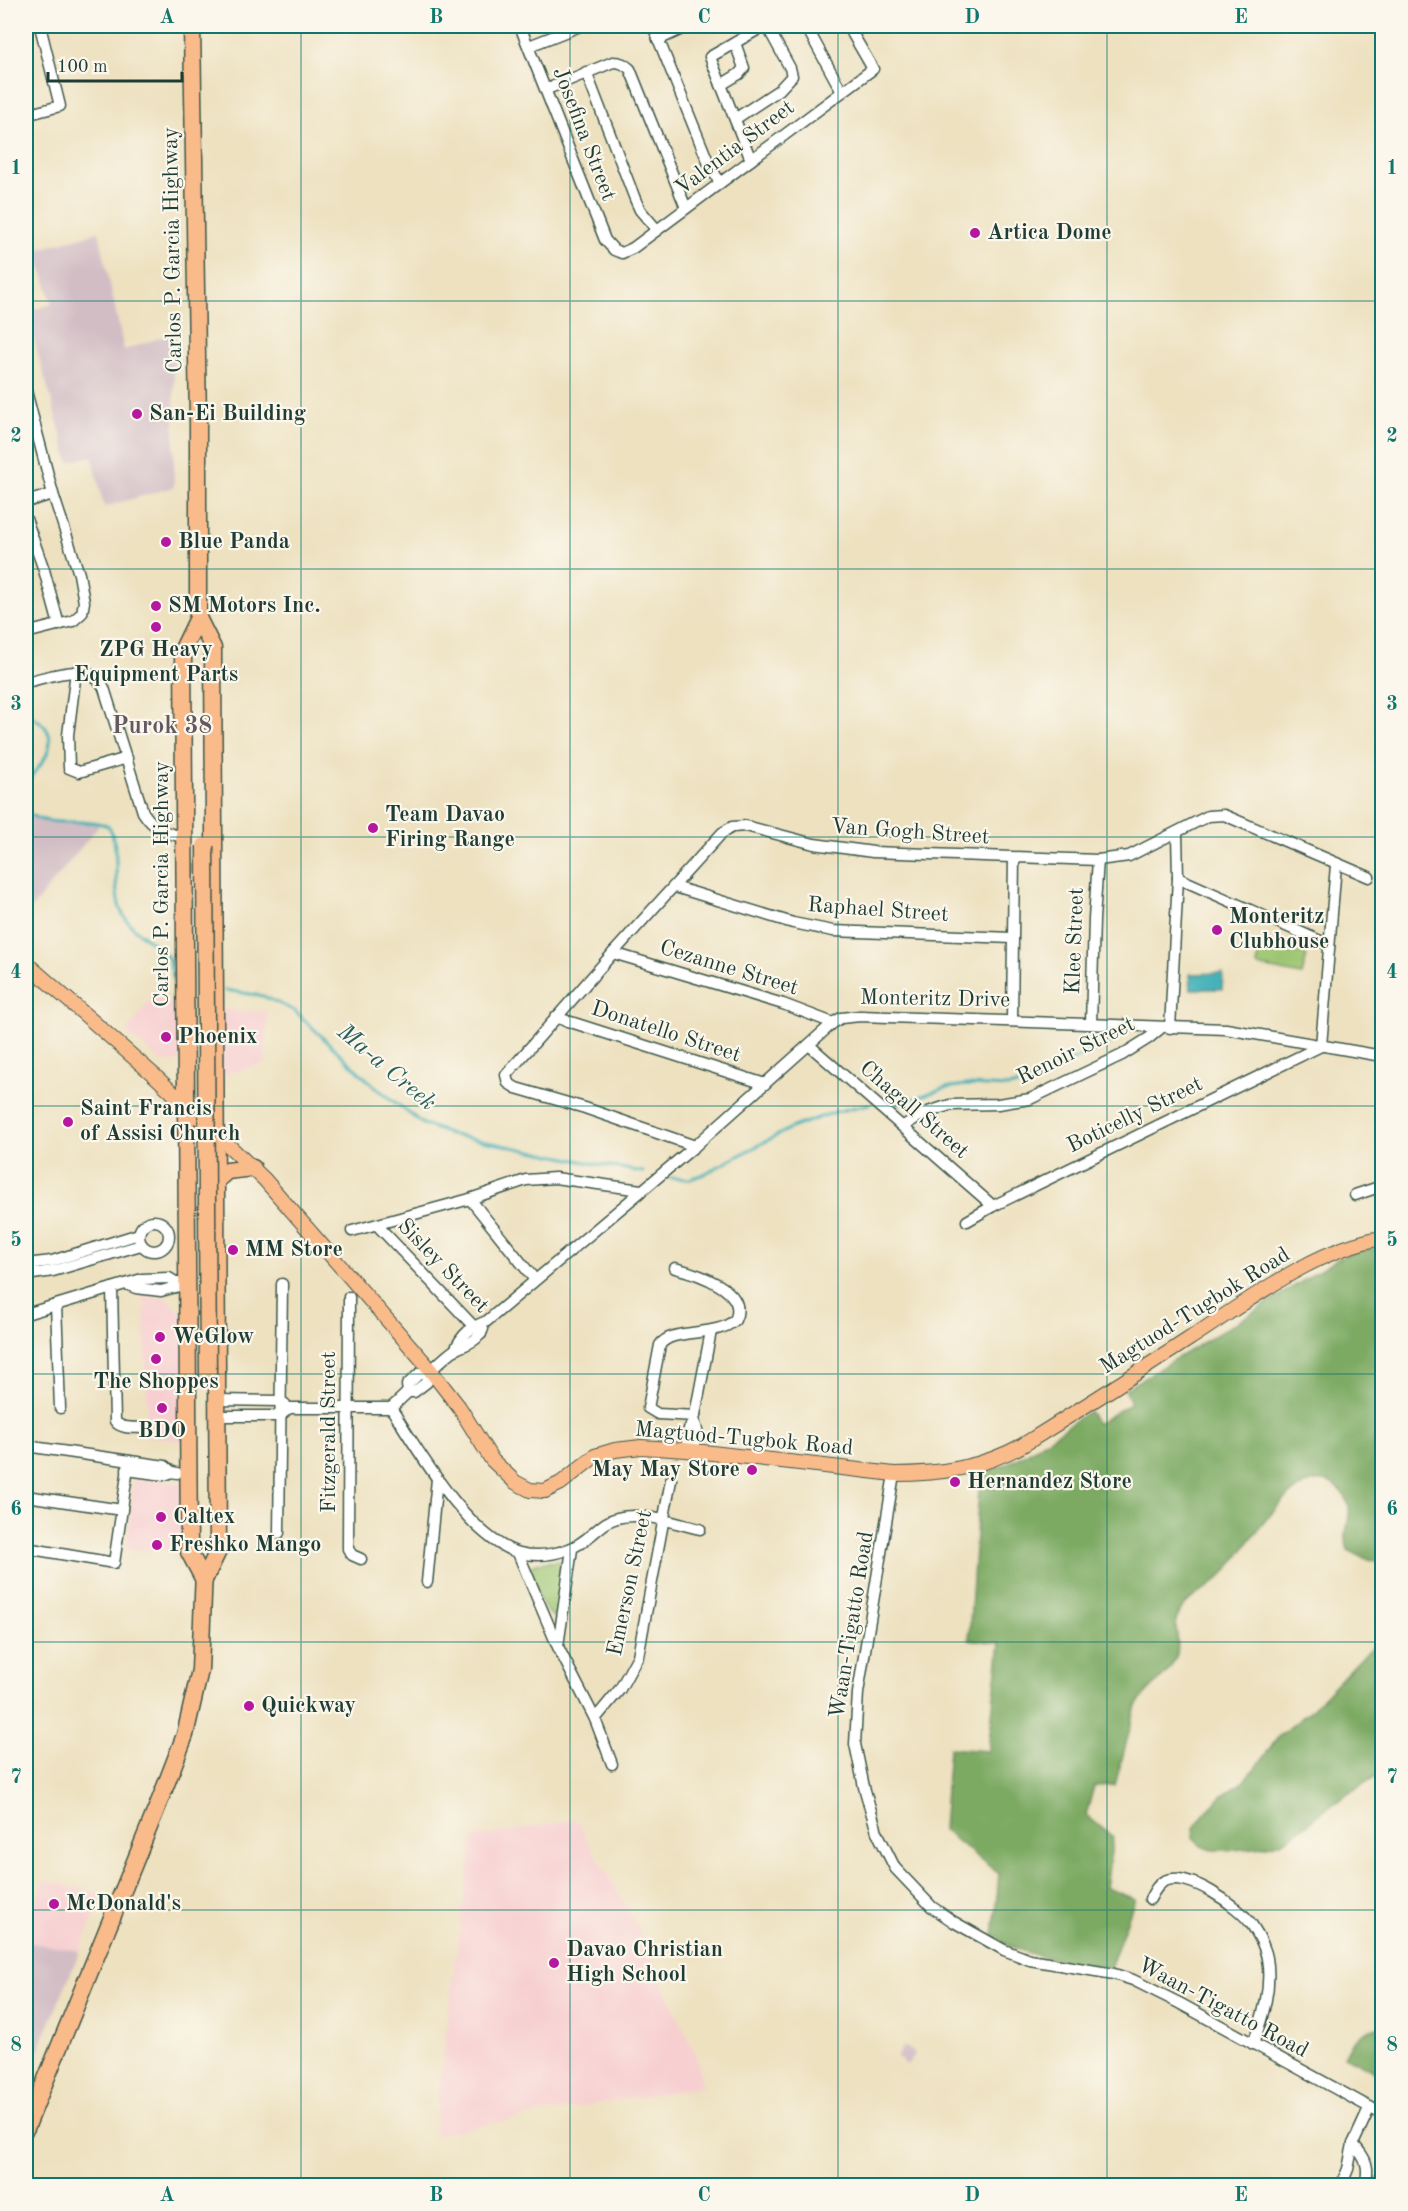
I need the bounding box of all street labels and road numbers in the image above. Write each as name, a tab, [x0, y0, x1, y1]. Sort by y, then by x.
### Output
street label: Josefina Street	[548, 64, 620, 204]
street label: Valentia Street	[671, 96, 799, 200]
street label: Carlos P. Garcia Highway	[160, 126, 186, 373]
street label: Carlos P. Garcia Highway	[151, 760, 173, 1007]
street label: Van Gogh Street	[830, 815, 990, 849]
street label: Klee Street	[1062, 887, 1088, 995]
street label: Raphael Street	[807, 894, 949, 926]
street label: Cezanne Street	[657, 936, 801, 1000]
street label: Monteritz Drive	[860, 987, 1010, 1011]
street label: Donatello Street	[588, 997, 744, 1067]
street label: Renoir Street	[1014, 1013, 1138, 1089]
street label: Chagall Street	[855, 1057, 973, 1163]
street label: Boticelly Street	[1064, 1073, 1206, 1157]
street label: Sisley Street	[393, 1215, 493, 1317]
street label: Magtuod-Tugbok Road	[1096, 1244, 1294, 1378]
street label: Fitzgerald Street	[318, 1351, 340, 1513]
street label: Magtuod-Tugbok Road	[634, 1418, 854, 1460]
street label: Emerson Street	[604, 1508, 656, 1658]
street label: Waan-Tigatto Road	[826, 1530, 878, 1720]
street label: Waan-Tigatto Road	[1134, 1954, 1312, 2062]

